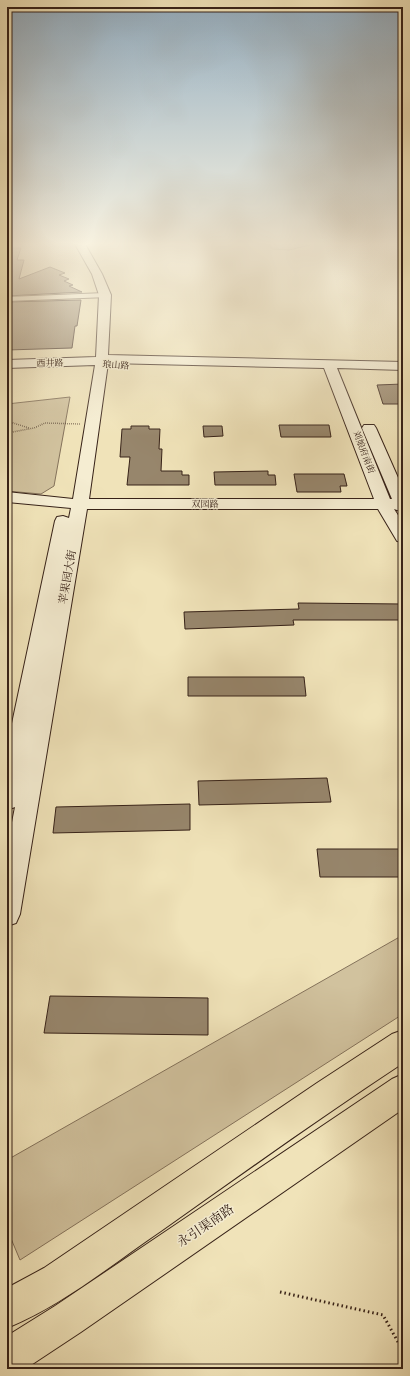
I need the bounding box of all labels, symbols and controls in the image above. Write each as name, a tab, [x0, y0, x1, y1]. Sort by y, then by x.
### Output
street label: 西井路	[36, 357, 64, 368]
street label: 琅山路	[102, 358, 130, 371]
street label: 刘娘府南街	[351, 429, 378, 475]
street label: 双园路	[191, 498, 219, 509]
street label: 苹果园大街	[55, 549, 79, 605]
street label: 永引渠南路	[174, 1200, 236, 1250]

